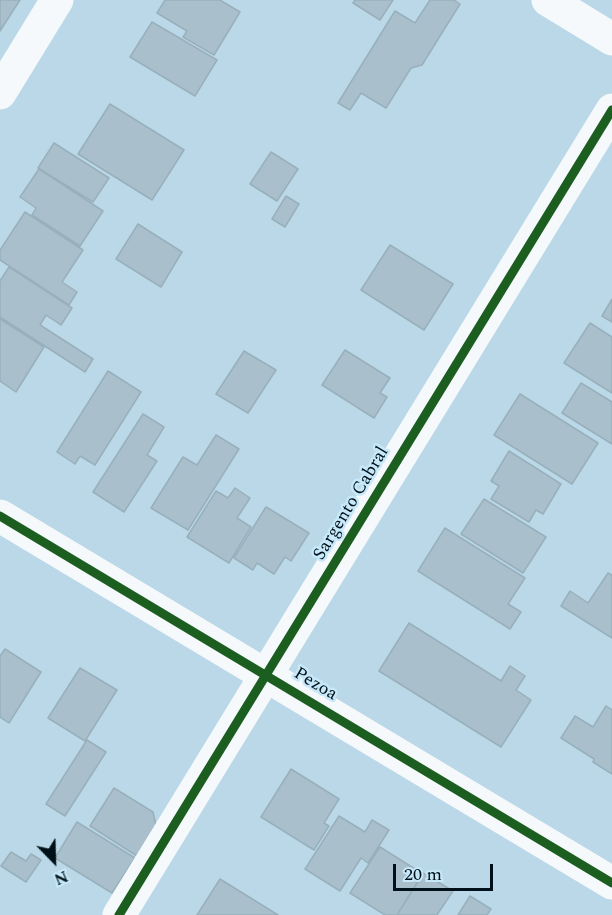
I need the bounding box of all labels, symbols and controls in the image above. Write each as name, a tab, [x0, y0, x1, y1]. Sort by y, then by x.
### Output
street label: Sargento Cabral	[310, 443, 394, 565]
street label: Pezoa	[289, 664, 341, 706]
north arrow	[24, 831, 84, 891]
scale bar	[396, 852, 496, 890]
text: 20 m	[404, 861, 442, 888]
text: N	[50, 864, 72, 891]

